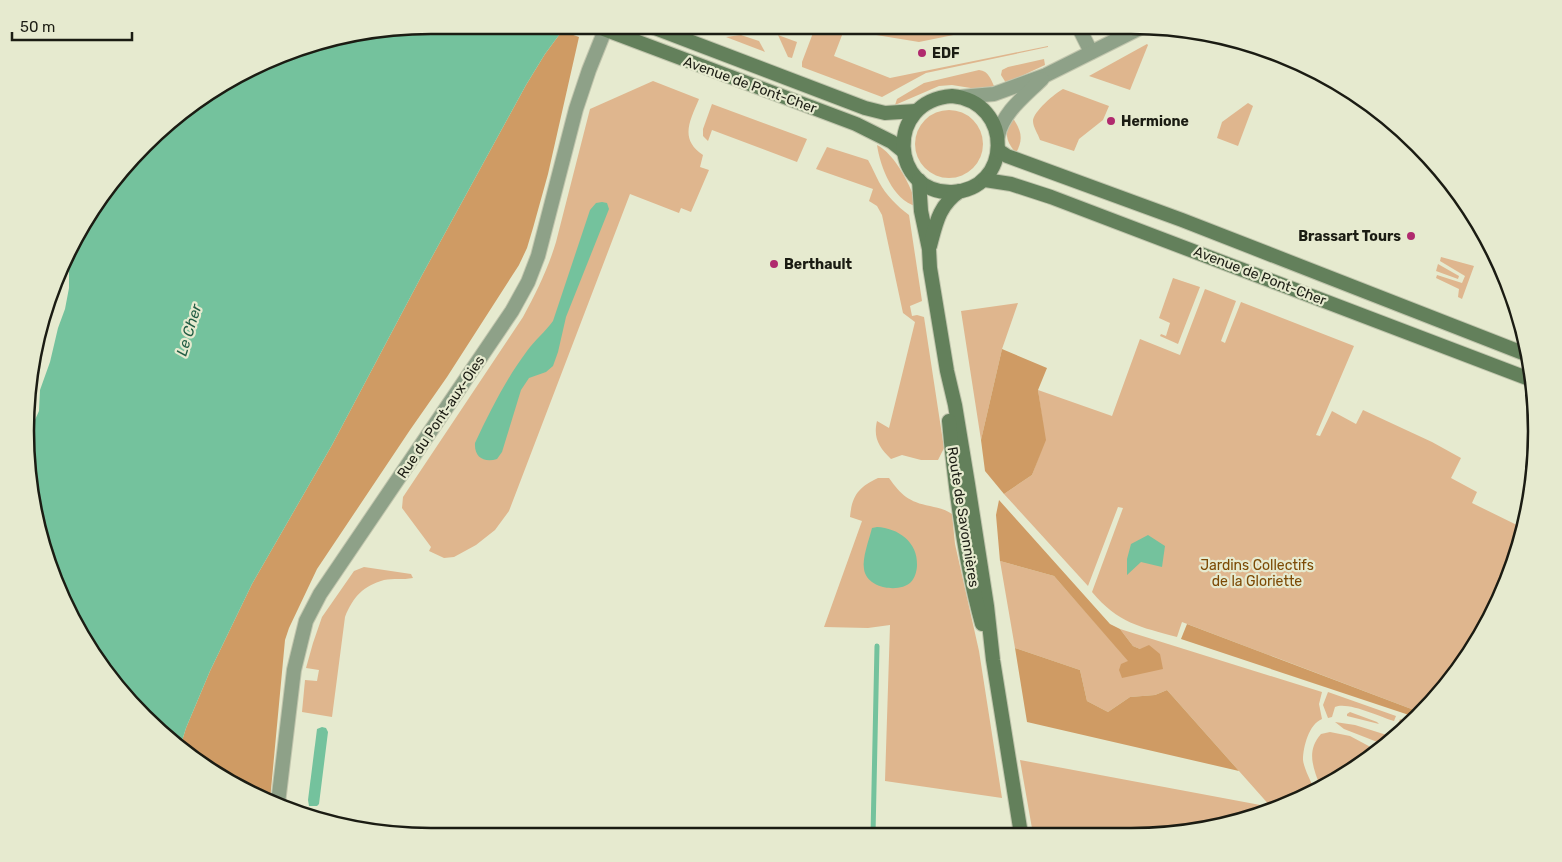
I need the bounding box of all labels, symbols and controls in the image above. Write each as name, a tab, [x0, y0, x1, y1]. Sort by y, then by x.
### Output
scale bar	[12, 10, 132, 42]
text: 50 m	[20, 18, 55, 36]
place label: EDF	[932, 45, 960, 62]
marker: EDF	[916, 47, 928, 59]
street label: Avenue de Pont-Cher	[681, 53, 820, 117]
place label: Hermione	[1121, 113, 1189, 130]
marker: Hermione	[1105, 115, 1117, 127]
place label: Brassart Tours	[1298, 228, 1401, 245]
marker: Brassart Tours	[1405, 230, 1417, 242]
street label: Avenue de Pont-Cher	[1191, 243, 1329, 309]
place label: Berthault	[784, 256, 852, 273]
marker: Berthault	[768, 258, 780, 270]
water label: Le Cher	[173, 301, 206, 358]
street label: Rue du Pont-aux-Oies	[394, 352, 488, 482]
street label: Route de Savonnières	[943, 446, 983, 588]
park label: Jardins Collectifs de la Gloriette	[1200, 557, 1314, 590]

